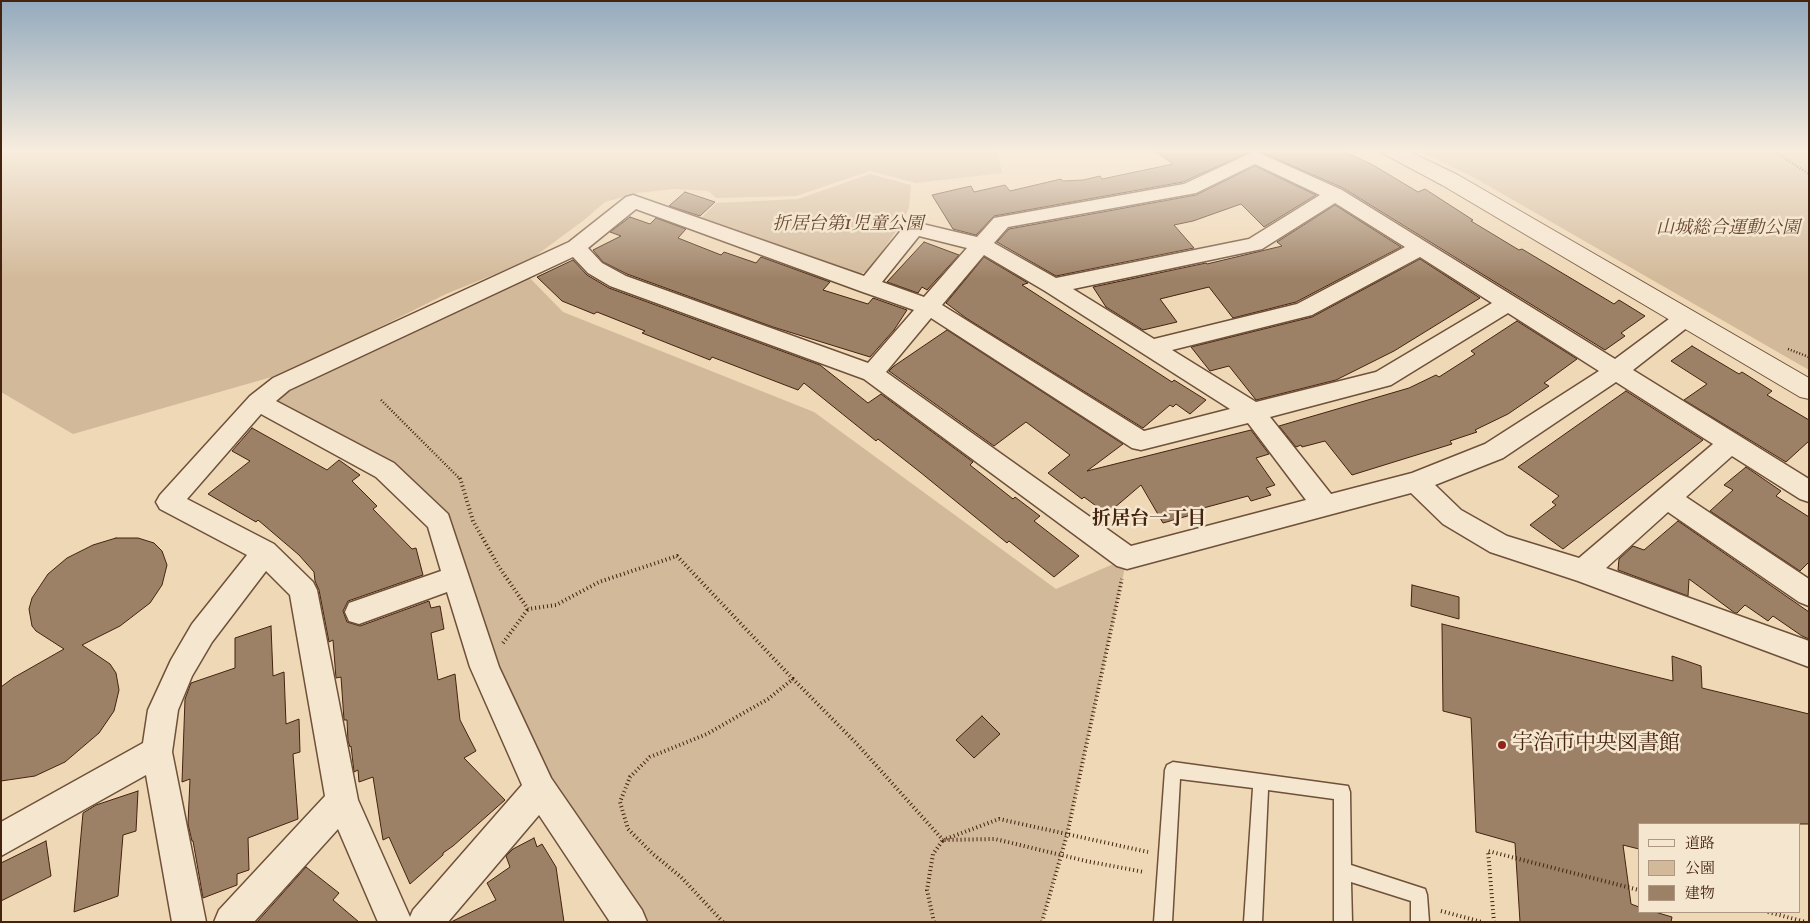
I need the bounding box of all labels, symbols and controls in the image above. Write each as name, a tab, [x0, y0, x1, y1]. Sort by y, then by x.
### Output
park label: 折居台第1児童公園	[773, 215, 923, 237]
park label: 山城総合運動公園	[1656, 219, 1800, 241]
district label: 折居台一丁目	[1092, 510, 1206, 532]
place label: 宇治市中央図書館	[1512, 732, 1680, 758]
marker: 宇治市中央図書館	[1496, 739, 1508, 751]
legend	[1638, 823, 1800, 913]
text: 道路	[1685, 834, 1715, 855]
text: 公園	[1685, 859, 1715, 880]
text: 建物	[1685, 884, 1715, 905]

